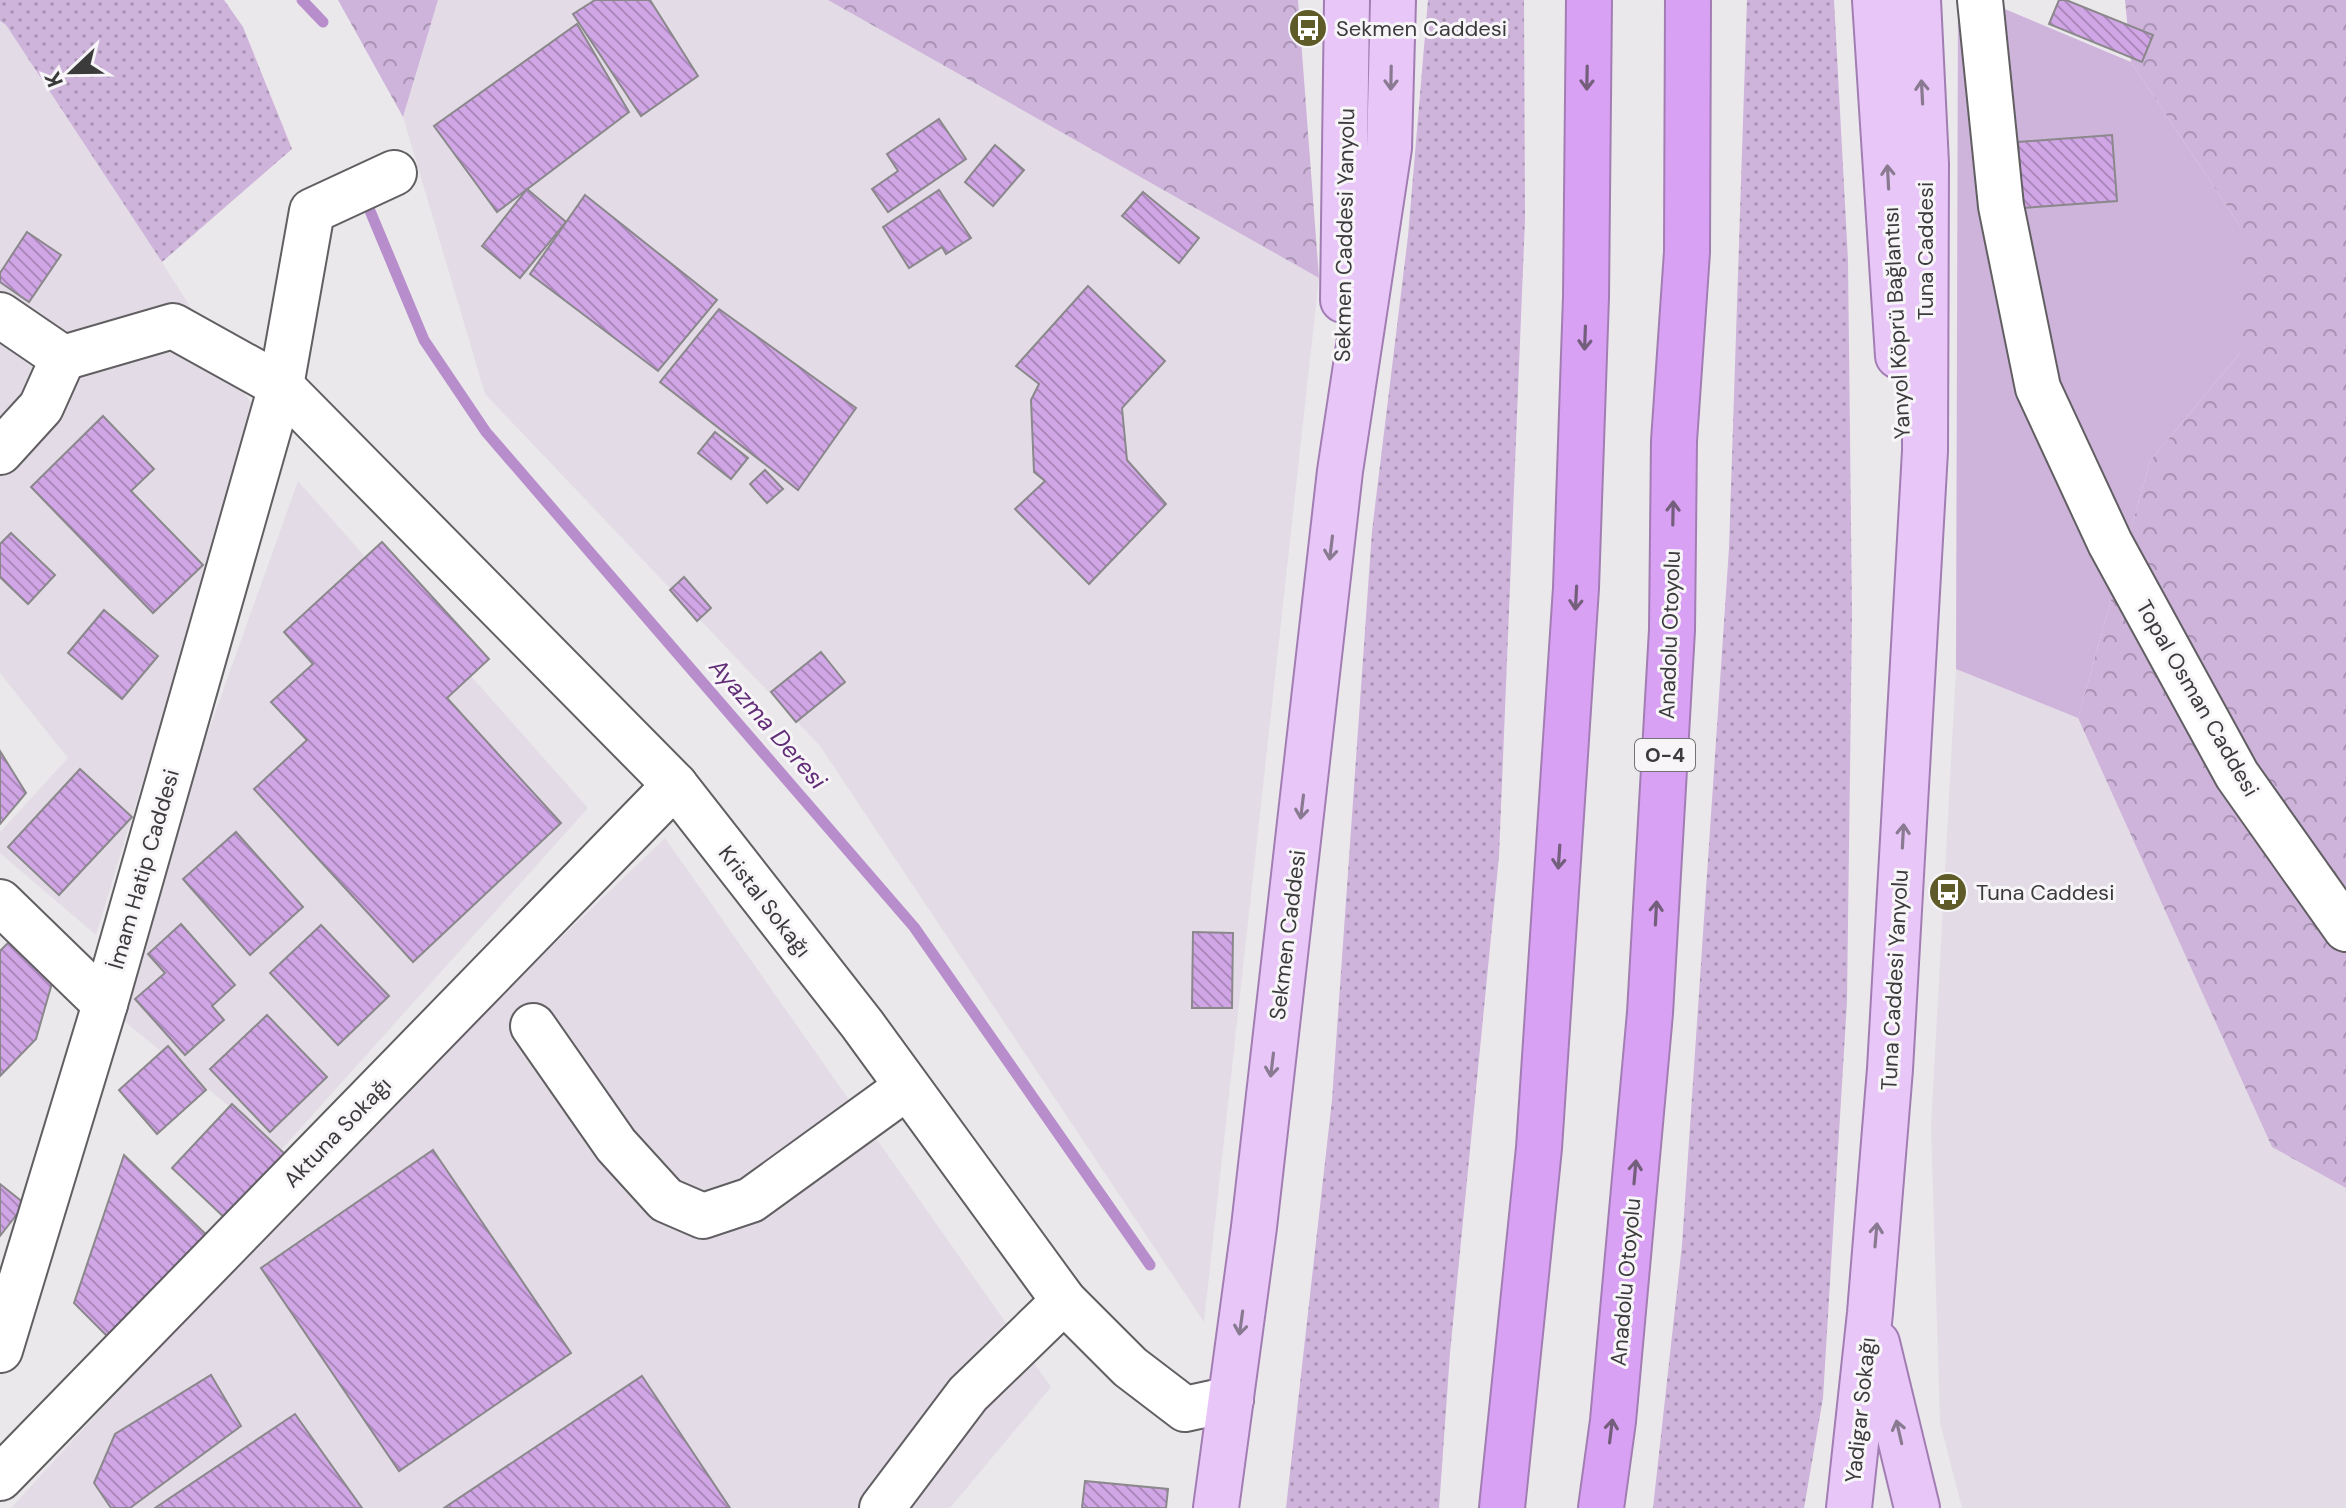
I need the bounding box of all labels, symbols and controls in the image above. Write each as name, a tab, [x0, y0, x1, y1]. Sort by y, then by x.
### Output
bus stop icon: Sekmen Caddesi	[1287, 7, 1329, 49]
place label: Sekmen Caddesi	[1336, 14, 1507, 43]
north arrow	[32, 32, 112, 112]
one-way arrow	[1383, 64, 1399, 91]
one-way arrow	[1579, 64, 1595, 91]
text: K	[38, 67, 70, 91]
one-way arrow	[1915, 79, 1930, 106]
street label: Sekmen Caddesi Yanyolu	[1328, 108, 1361, 362]
one-way arrow	[1880, 164, 1895, 191]
street label: Tuna Caddesi	[1911, 182, 1940, 320]
street label: Yanyol Köprü Bağlantısı	[1876, 206, 1917, 440]
one-way arrow	[1577, 324, 1592, 351]
one-way arrow	[1665, 500, 1681, 527]
one-way arrow	[1324, 534, 1339, 561]
street label: Anadolu Otoyolu	[1652, 550, 1687, 720]
one-way arrow	[1568, 584, 1583, 611]
street label: Topal Osman Caddesi	[2129, 595, 2266, 802]
water label: Ayazma Deresi	[702, 651, 835, 796]
road number: O-4	[1635, 739, 1695, 771]
street label: İmam Hatip Caddesi	[101, 766, 186, 972]
one-way arrow	[1294, 793, 1309, 819]
one-way arrow	[1896, 823, 1911, 850]
street label: Kristal Sokağı	[712, 840, 817, 963]
one-way arrow	[1551, 843, 1566, 870]
street label: Sekmen Caddesi	[1263, 848, 1312, 1022]
street label: Tuna Caddesi Yanyolu	[1874, 869, 1915, 1091]
bus stop icon: Tuna Caddesi	[1927, 871, 1969, 913]
place label: Tuna Caddesi	[1976, 878, 2114, 907]
one-way arrow	[1648, 900, 1663, 927]
one-way arrow	[1265, 1051, 1280, 1078]
street label: Aktuna Sokağı	[277, 1071, 398, 1194]
one-way arrow	[1628, 1159, 1643, 1186]
street label: Anadolu Otoyolu	[1604, 1197, 1647, 1367]
one-way arrow	[1869, 1222, 1884, 1249]
one-way arrow	[1233, 1310, 1248, 1335]
street label: Yadigar Sokağı	[1838, 1336, 1883, 1484]
one-way arrow	[1604, 1418, 1619, 1445]
one-way arrow	[1891, 1420, 1906, 1446]

